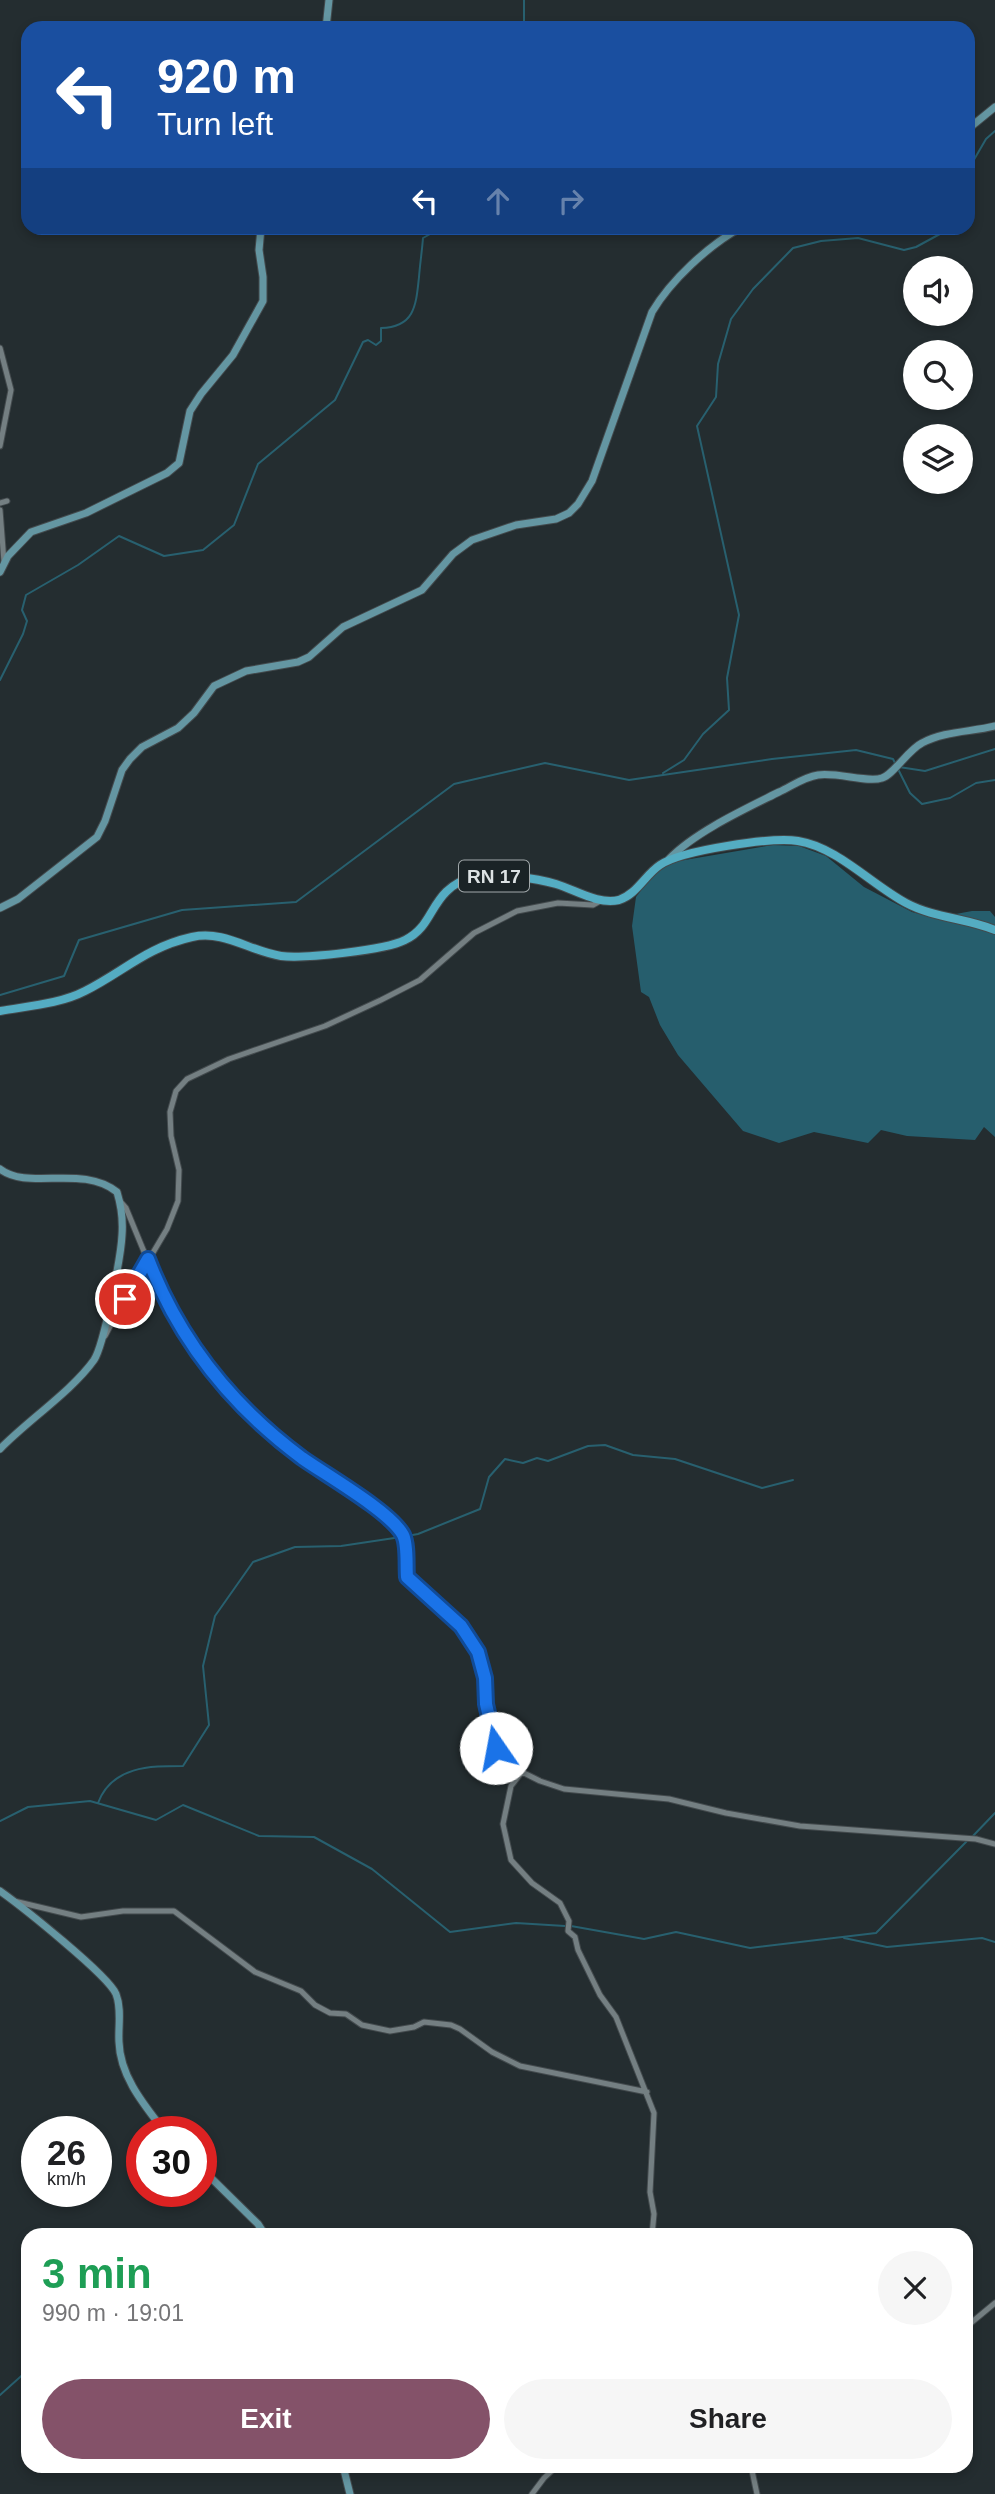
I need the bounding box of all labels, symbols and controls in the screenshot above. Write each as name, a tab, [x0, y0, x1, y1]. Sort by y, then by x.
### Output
icon: left	[42, 49, 133, 140]
text: 920 m	[157, 49, 296, 103]
text: Turn left	[157, 106, 273, 142]
icon: left	[406, 182, 444, 220]
icon: ahead	[479, 182, 517, 220]
icon: right	[552, 182, 590, 220]
map controls	[903, 256, 973, 494]
button: sound	[903, 256, 973, 326]
button: search	[903, 340, 973, 410]
button: layers	[903, 424, 973, 494]
road number: RN 17	[459, 860, 529, 891]
pin	[95, 1269, 155, 1329]
icon: arrive	[106, 1280, 144, 1318]
position arrow	[459, 1711, 533, 1785]
speed limit sign: 30	[126, 2116, 217, 2207]
text: 26	[47, 2133, 86, 2172]
text: km/h	[47, 2169, 86, 2189]
text: 3 min	[42, 2250, 152, 2297]
button: close	[878, 2251, 952, 2325]
text: 990 m · 19:01	[42, 2300, 184, 2326]
button: Exit	[42, 2379, 490, 2459]
button: Share	[504, 2379, 952, 2459]

